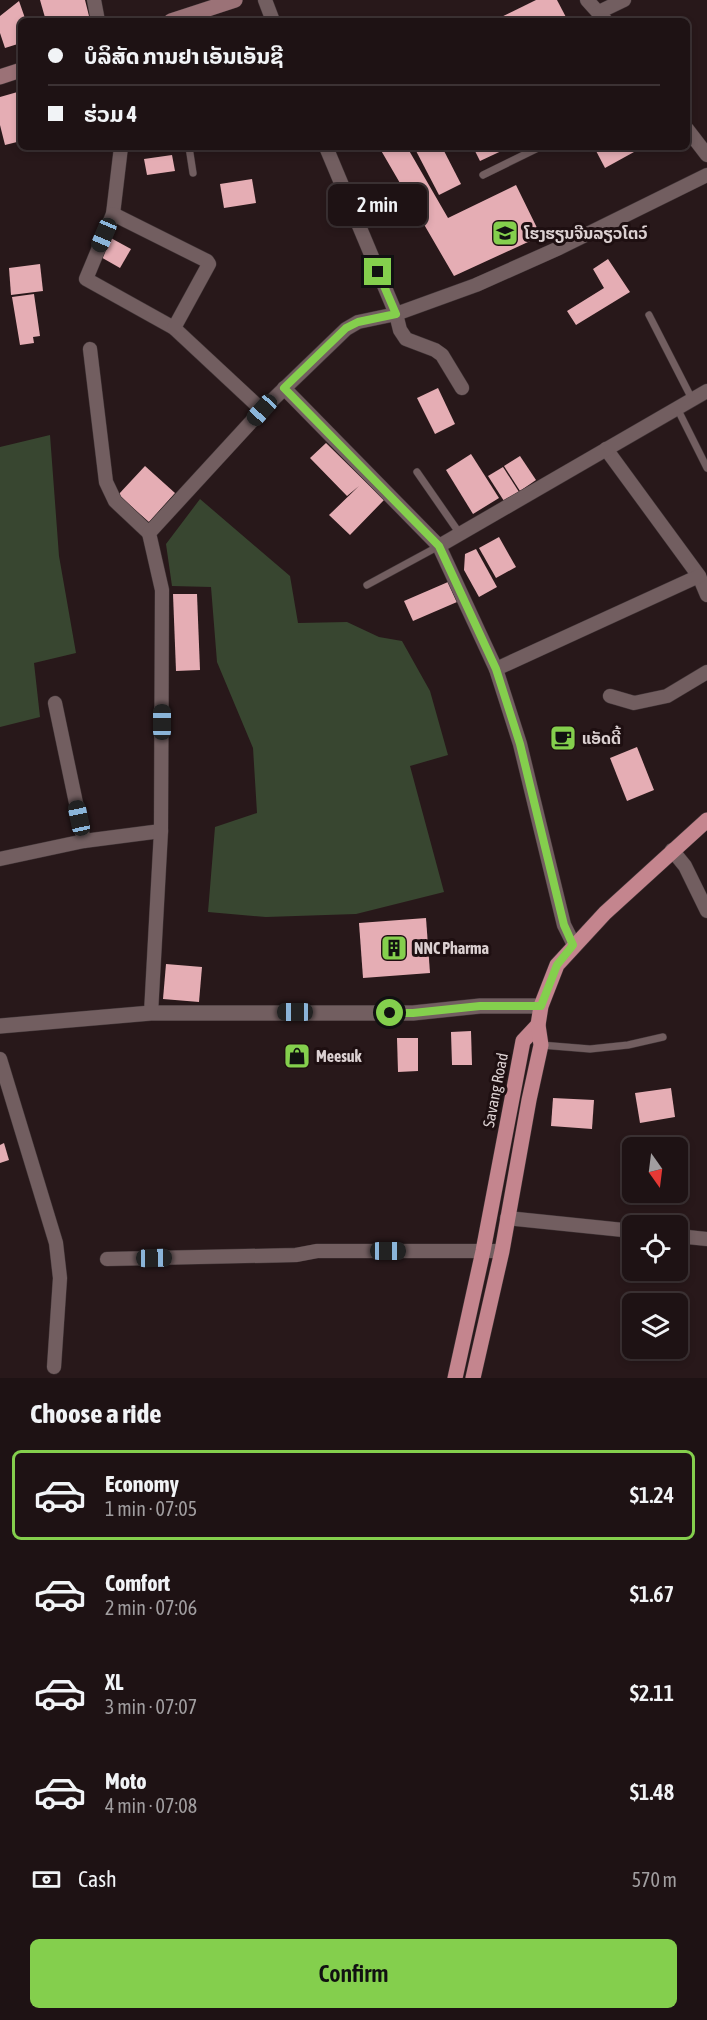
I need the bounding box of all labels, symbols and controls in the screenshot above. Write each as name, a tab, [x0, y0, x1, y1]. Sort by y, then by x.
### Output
text: ບໍລິສັດ ການຢາ ເອັນເອັນຊີ	[84, 43, 283, 69]
text: ຮ່ວມ 4	[84, 101, 137, 127]
callout: 2 min	[328, 185, 428, 227]
text: 2 min	[357, 193, 398, 216]
car	[89, 215, 119, 255]
school or university icon: ໂຮງຮຽນຈີນລຽວໂຕວ໌	[490, 218, 520, 248]
place label: ໂຮງຮຽນຈີນລຽວໂຕວ໌	[523, 224, 648, 243]
route end	[364, 258, 391, 285]
car	[243, 391, 281, 429]
car	[153, 704, 171, 740]
cafe icon: ແອັດດີ້	[548, 723, 578, 753]
place label: ແອັດດີ້	[582, 725, 621, 747]
car	[66, 799, 92, 837]
building icon: NNC Pharma	[379, 933, 409, 963]
place label: NNC Pharma	[414, 939, 489, 957]
route start	[376, 999, 403, 1026]
car	[277, 1003, 313, 1021]
shop icon: Meesuk	[282, 1041, 312, 1071]
place label: Meesuk	[316, 1047, 363, 1065]
street label: Savang Road	[479, 1051, 512, 1129]
north arrow	[622, 1137, 688, 1203]
map controls	[622, 1137, 688, 1359]
button: locate	[622, 1215, 688, 1281]
car	[370, 1242, 406, 1260]
car	[136, 1249, 172, 1267]
button: layers	[622, 1293, 688, 1359]
text: Choose a ride	[30, 1398, 162, 1429]
icon: car	[33, 1468, 87, 1522]
text: Economy	[105, 1471, 179, 1497]
text: $1.24	[630, 1482, 674, 1508]
text: 1 min · 07:05	[105, 1497, 197, 1520]
icon: car	[33, 1567, 87, 1621]
text: Comfort	[105, 1570, 170, 1596]
text: $1.67	[630, 1581, 674, 1607]
text: 2 min · 07:06	[105, 1596, 197, 1619]
icon: car	[33, 1666, 87, 1720]
text: XL	[105, 1669, 123, 1695]
text: $2.11	[630, 1680, 674, 1706]
text: 3 min · 07:07	[105, 1695, 197, 1718]
icon: car	[33, 1765, 87, 1819]
text: Moto	[105, 1768, 147, 1794]
text: $1.48	[630, 1779, 674, 1805]
text: 4 min · 07:08	[105, 1794, 197, 1817]
icon: cash	[30, 1863, 63, 1896]
text: Cash	[78, 1866, 117, 1892]
text: 570 m	[632, 1868, 677, 1891]
button: Confirm	[30, 1939, 677, 2008]

